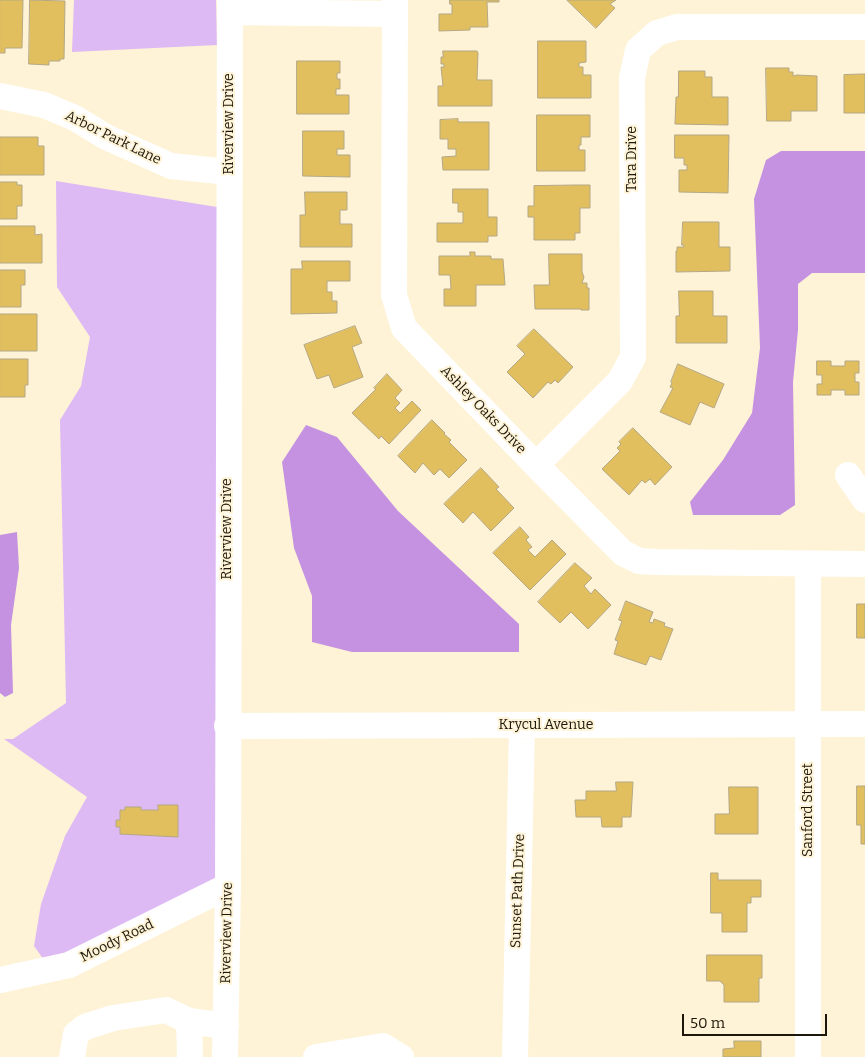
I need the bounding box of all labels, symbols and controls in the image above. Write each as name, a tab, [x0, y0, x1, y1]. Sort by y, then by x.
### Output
street label: Riverview Drive	[221, 73, 237, 175]
street label: Arbor Park Lane	[62, 107, 164, 169]
street label: Tara Drive	[624, 126, 640, 192]
street label: Ashley Oaks Drive	[437, 362, 529, 458]
street label: Riverview Drive	[219, 478, 235, 580]
street label: Krycul Avenue	[499, 717, 593, 733]
street label: Sanford Street	[800, 763, 816, 857]
street label: Sunset Path Drive	[508, 833, 528, 949]
street label: Riverview Drive	[218, 882, 236, 984]
street label: Moody Road	[78, 916, 156, 966]
scale bar	[685, 1004, 830, 1036]
text: 50 m	[690, 1014, 725, 1032]

